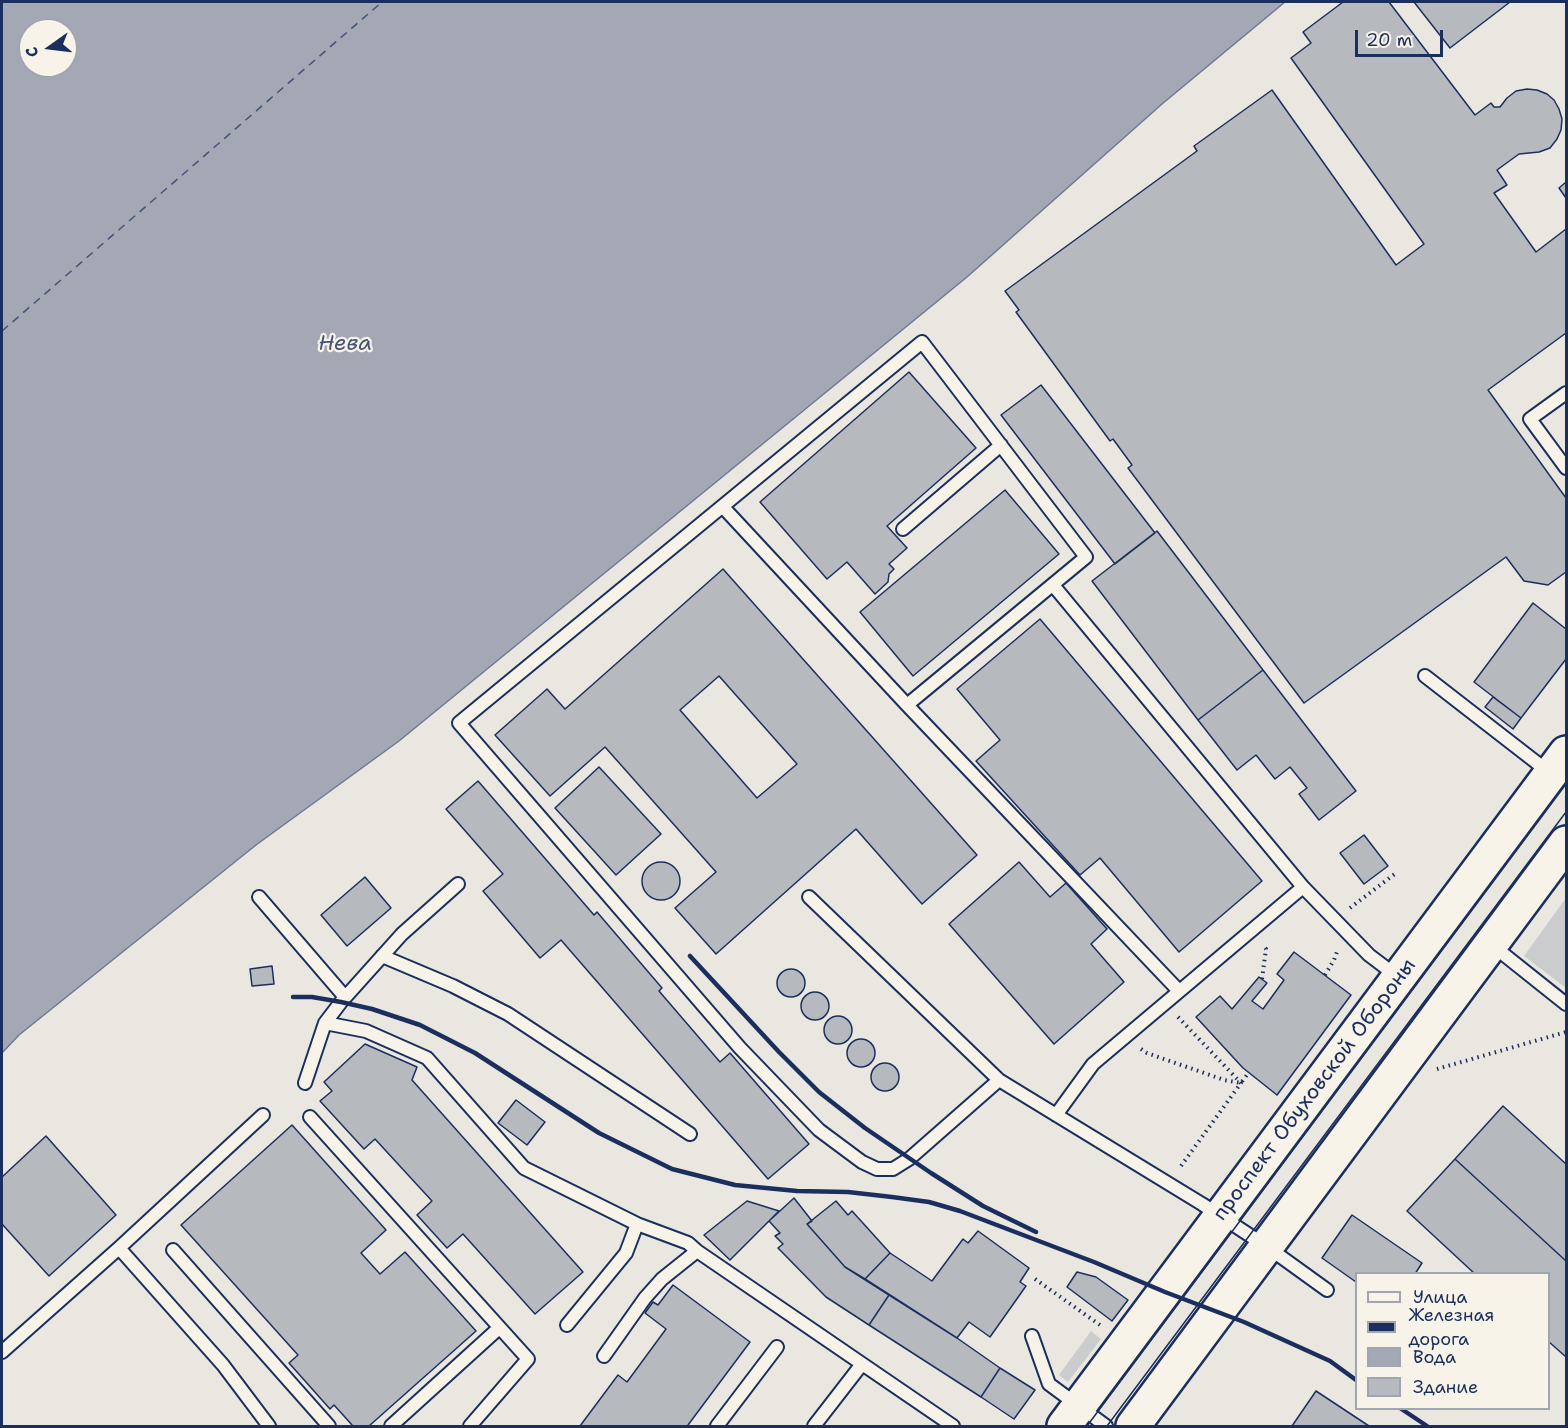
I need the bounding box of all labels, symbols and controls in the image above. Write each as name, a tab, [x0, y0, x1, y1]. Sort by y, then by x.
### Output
north arrow	[18, 18, 78, 78]
scale bar	[1358, 18, 1446, 56]
text: 20 m	[1366, 28, 1412, 52]
text: С	[21, 45, 43, 59]
water label: Нева	[318, 331, 372, 357]
street label: проспект Обуховской Обороны	[1208, 954, 1422, 1226]
legend	[1355, 1272, 1550, 1410]
text: Улица	[1413, 1285, 1467, 1309]
text: Железная дорога	[1408, 1303, 1494, 1351]
text: Вода	[1413, 1345, 1456, 1369]
text: Здание	[1413, 1375, 1478, 1399]

